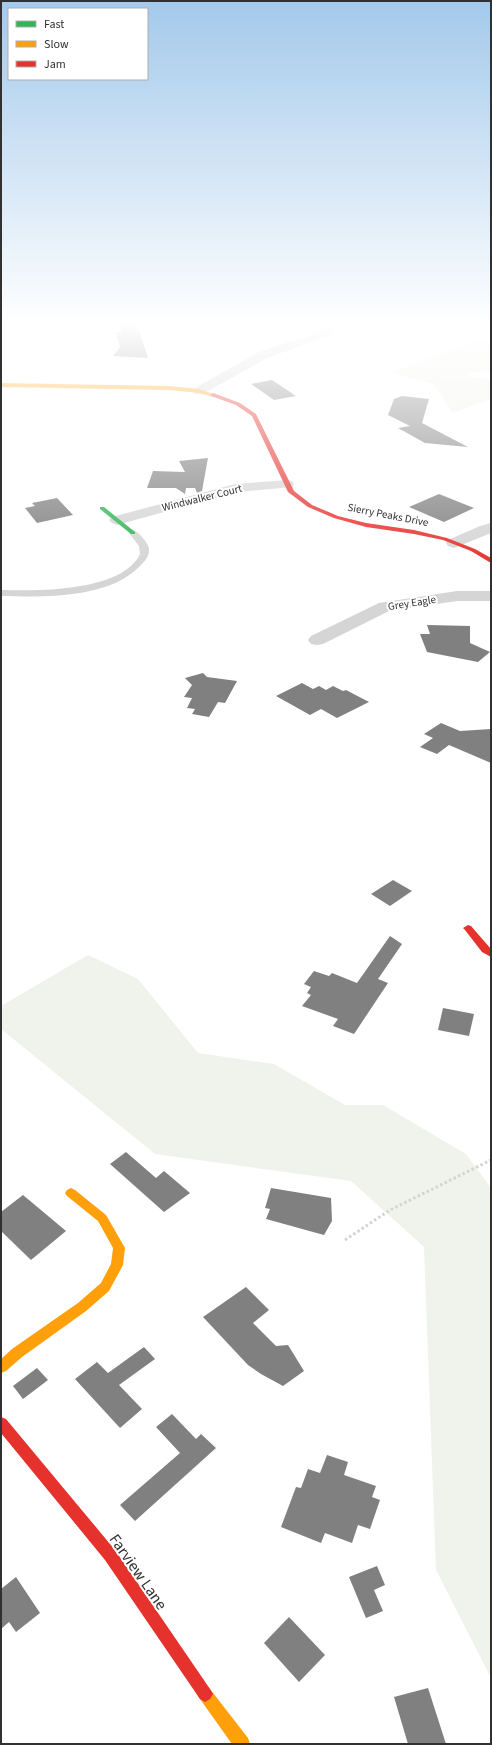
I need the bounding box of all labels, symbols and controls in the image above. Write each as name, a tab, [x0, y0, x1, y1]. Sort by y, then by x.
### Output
legend	[8, 8, 148, 80]
text: Fast	[44, 16, 64, 33]
text: Slow	[44, 36, 69, 53]
text: Jam	[44, 56, 66, 73]
street label: Windwalker Court	[160, 481, 244, 515]
street label: Sierry Peaks Drive	[346, 500, 430, 530]
street label: Grey Eagle	[387, 592, 438, 614]
street label: Farview Lane	[104, 1530, 172, 1614]

